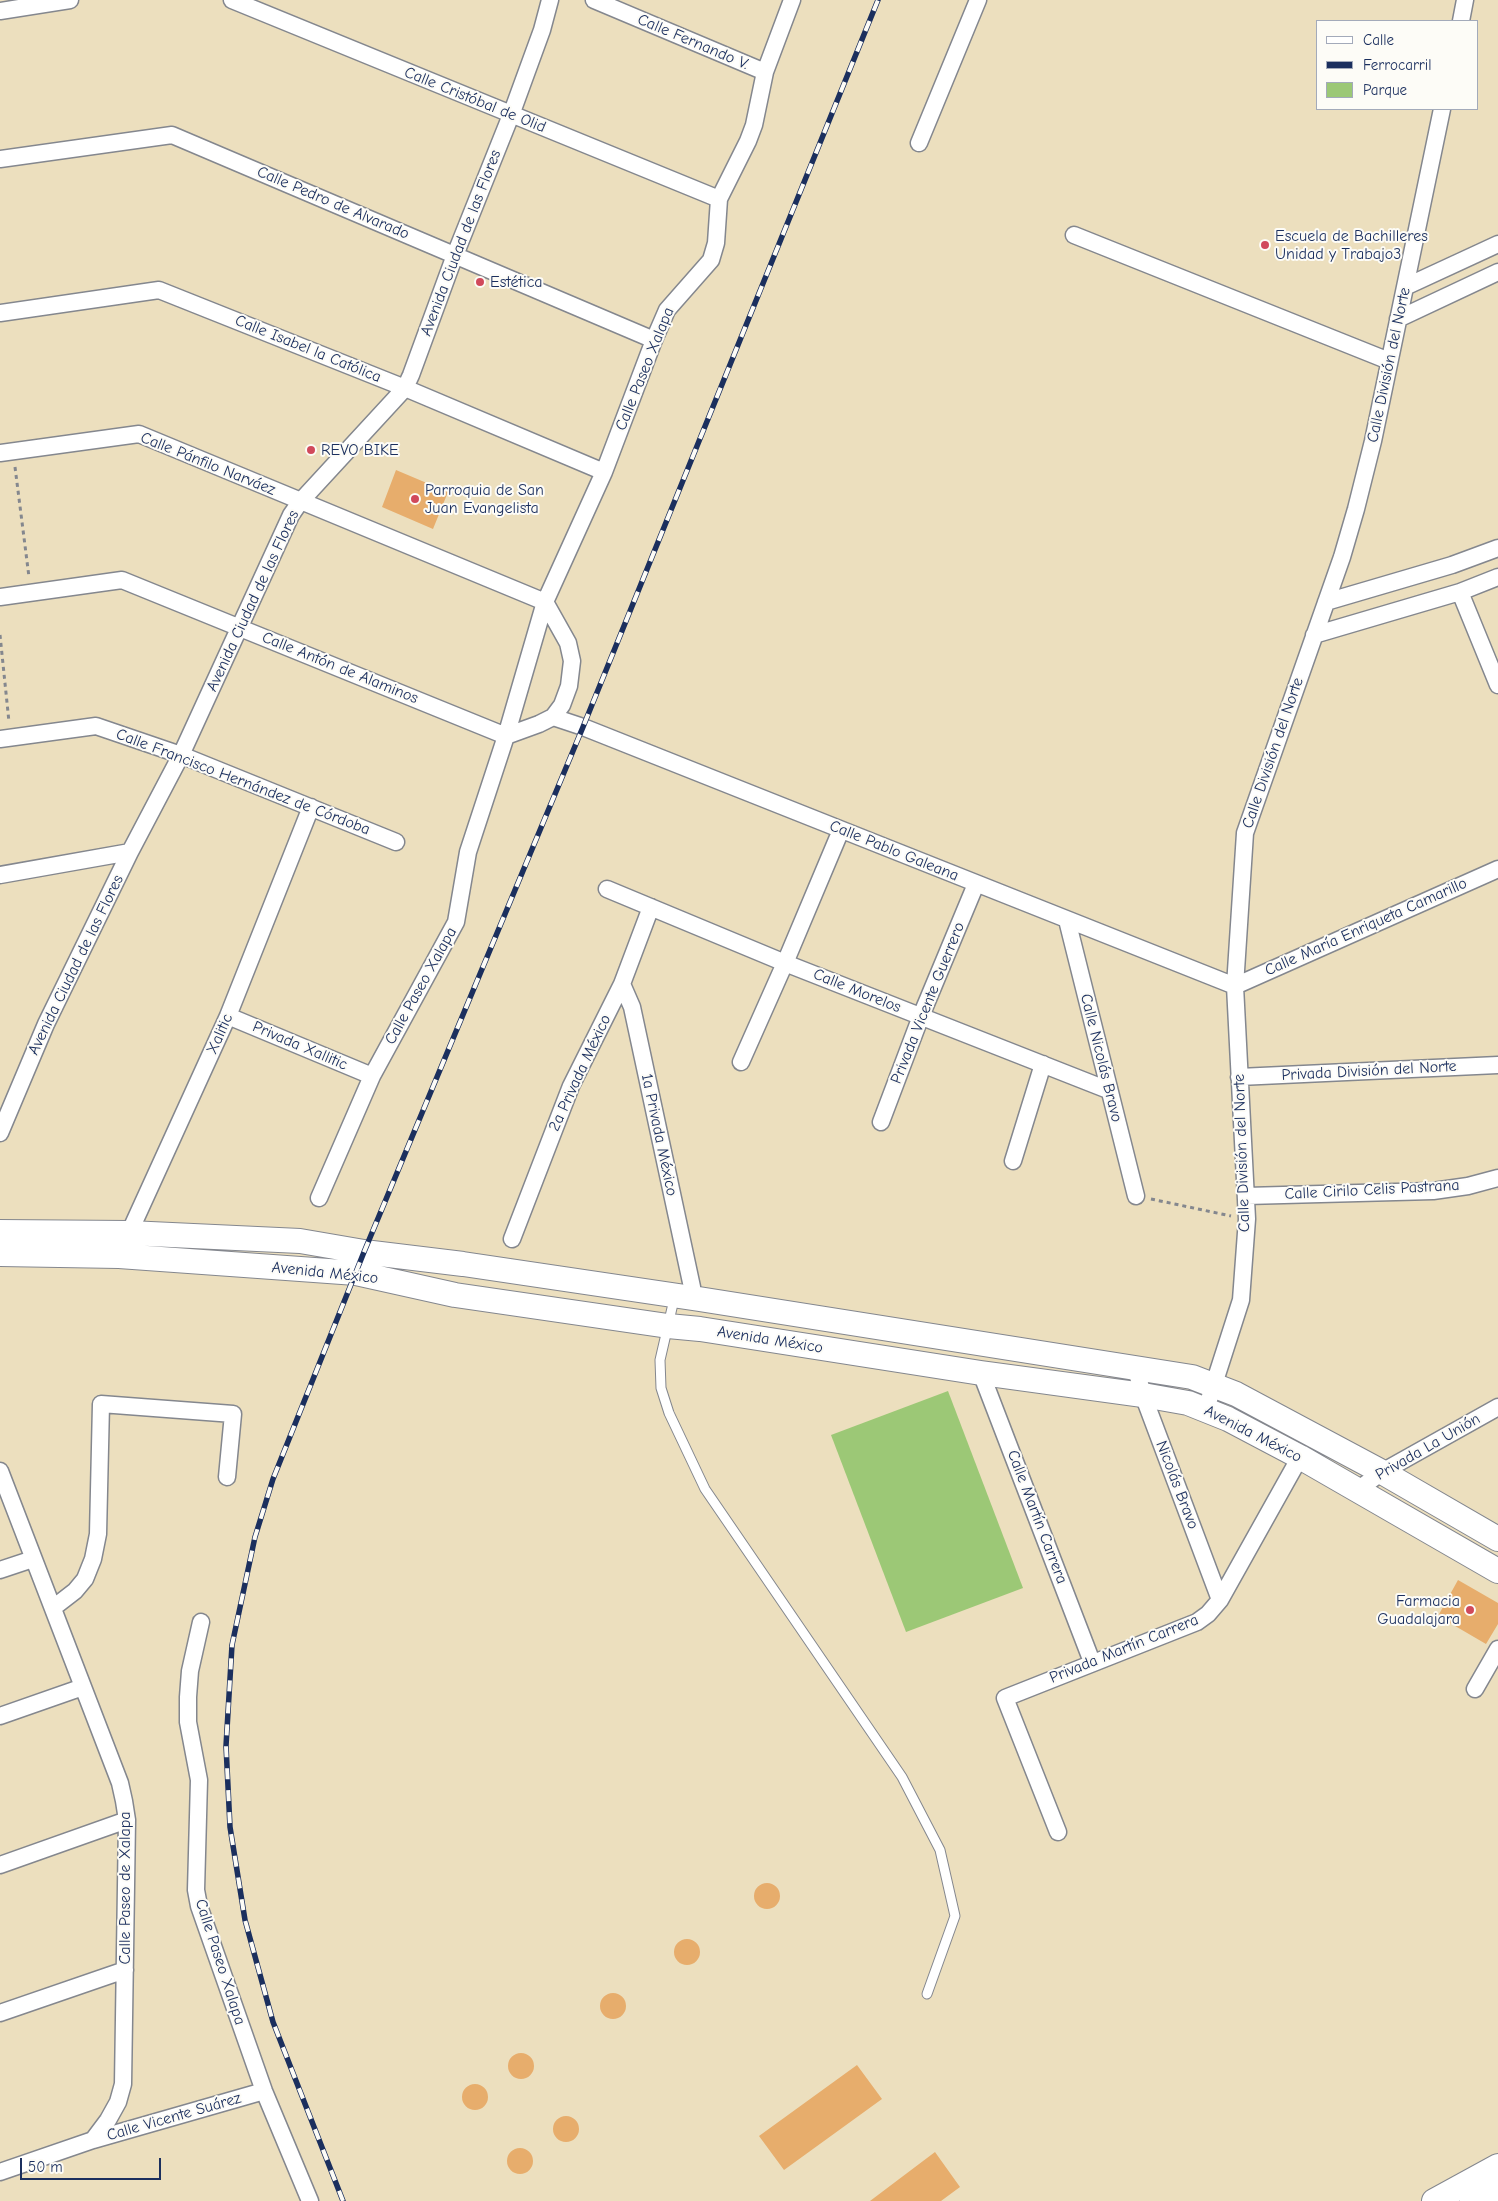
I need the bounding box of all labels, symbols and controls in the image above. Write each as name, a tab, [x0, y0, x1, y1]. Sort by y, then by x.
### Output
street label: Calle Fernando V.	[635, 10, 751, 74]
legend	[1316, 20, 1478, 110]
text: Calle	[1363, 31, 1394, 49]
text: Ferrocarril	[1363, 56, 1431, 74]
street label: Calle Cristóbal de Olid	[401, 63, 549, 137]
text: Parque	[1363, 81, 1407, 99]
street label: Avenida Ciudad de las Flores	[417, 147, 505, 339]
street label: Calle Pedro de Alvarado	[254, 162, 412, 244]
place label: Escuela de Bachilleres Unidad y Trabajo3	[1275, 226, 1428, 264]
marker: Escuela de Bachilleres Unidad y Trabajo3	[1259, 239, 1271, 251]
place label: Estética	[490, 272, 543, 292]
marker: Estética	[474, 276, 486, 288]
street label: Calle División del Norte	[1363, 286, 1415, 444]
street label: Calle Paseo Xalapa	[612, 305, 678, 433]
street label: Calle Isabel la Católica	[232, 311, 384, 387]
street label: Calle Pánfilo Narváez	[138, 428, 278, 500]
place label: REVO BIKE	[321, 440, 399, 460]
marker: REVO BIKE	[305, 444, 317, 456]
place label: Parroquia de San Juan Evangelista	[425, 480, 544, 518]
marker: Parroquia de San Juan Evangelista	[409, 493, 421, 505]
street label: Avenida Ciudad de las Flores	[202, 507, 304, 695]
street label: Calle Antón de Alaminos	[259, 628, 421, 708]
street label: Calle División del Norte	[1238, 675, 1308, 831]
street label: Calle Francisco Hernández de Córdoba	[113, 725, 373, 839]
street label: Calle Pablo Galeana	[827, 816, 961, 886]
street label: Avenida Ciudad de las Flores	[24, 872, 128, 1058]
street label: Calle María Enriqueta Camarillo	[1262, 874, 1470, 980]
street label: Privada Vicente Guerrero	[887, 919, 969, 1087]
street label: Calle Paseo Xalapa	[381, 924, 461, 1048]
street label: Calle Morelos	[810, 965, 904, 1017]
street label: Calle Nicolás Bravo	[1076, 992, 1126, 1124]
street label: Xalitic	[203, 1011, 237, 1057]
street label: 2a Privada México	[545, 1012, 615, 1134]
street label: Privada Xallitic	[250, 1017, 350, 1075]
street label: Privada División del Norte	[1281, 1057, 1457, 1085]
street label: 1a Privada México	[637, 1072, 681, 1198]
street label: Calle División del Norte	[1230, 1074, 1254, 1232]
street label: Calle Cirilo Celis Pastrana	[1284, 1176, 1460, 1204]
street label: Avenida México	[271, 1258, 379, 1288]
street label: Avenida México	[716, 1322, 824, 1358]
street label: Avenida México	[1201, 1401, 1305, 1467]
street label: Privada La Unión	[1372, 1409, 1484, 1485]
street label: Nicolás Bravo	[1151, 1438, 1203, 1532]
street label: Calle Martín Carrera	[1003, 1447, 1071, 1587]
place label: Farmacia Guadalajara	[1377, 1591, 1460, 1629]
marker: Farmacia Guadalajara	[1464, 1604, 1476, 1616]
street label: Privada Martín Carrera	[1047, 1610, 1201, 1688]
street label: Calle Paseo de Xalapa	[115, 1812, 135, 1964]
street label: Calle Paseo Xalapa	[191, 1897, 249, 2027]
street label: Calle Vicente Suárez	[105, 2089, 243, 2145]
scale bar	[22, 2148, 164, 2180]
text: 50 m	[28, 2158, 63, 2176]

